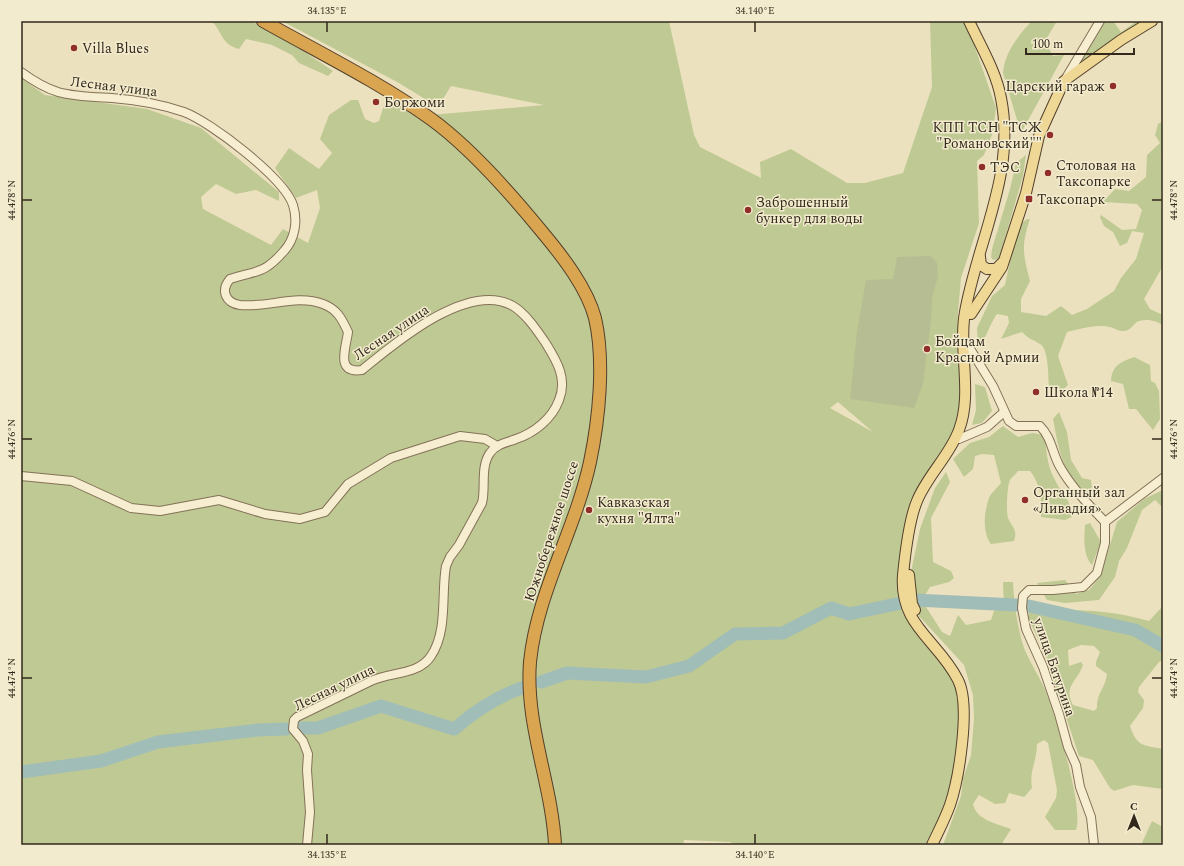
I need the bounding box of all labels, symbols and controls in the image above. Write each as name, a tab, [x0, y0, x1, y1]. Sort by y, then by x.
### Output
text: 34.135°E	[307, 3, 347, 19]
text: 34.140°E	[735, 3, 775, 19]
scale bar	[1026, 30, 1134, 56]
text: 100 m	[1032, 35, 1063, 54]
place label: Villa Blues	[82, 38, 149, 59]
marker: Villa Blues	[69, 43, 79, 53]
street label: Лесная улица	[69, 71, 159, 102]
place label: Царский гараж	[1005, 76, 1105, 97]
marker: Царский гараж	[1108, 81, 1118, 91]
place label: Боржоми	[384, 92, 445, 113]
marker: Боржоми	[371, 97, 381, 107]
place label: КПП ТСН "ТСЖ "Романовский""	[933, 117, 1042, 154]
marker: КПП ТСН "ТСЖ "Романовский""	[1045, 130, 1055, 140]
place label: Столовая на Таксопарке	[1056, 155, 1136, 192]
place label: ТЭС	[990, 157, 1020, 178]
marker: ТЭС	[977, 162, 987, 172]
marker: Столовая на Таксопарке	[1043, 168, 1053, 178]
text: 44.478°N	[4, 180, 20, 220]
text: 44.478°N	[1166, 180, 1182, 220]
place label: Таксопарк	[1037, 189, 1105, 210]
place label: Заброшенный бункер для воды	[756, 192, 863, 229]
marker: Таксопарк	[1024, 194, 1034, 204]
marker: Заброшенный бункер для воды	[743, 205, 753, 215]
street label: Лесная улица	[349, 299, 434, 366]
place label: Бойцам Красной Армии	[935, 331, 1039, 368]
marker: Бойцам Красной Армии	[922, 344, 932, 354]
place label: Школа №14	[1044, 382, 1113, 403]
marker: Школа №14	[1031, 387, 1041, 397]
text: 44.476°N	[4, 419, 20, 459]
text: 44.476°N	[1166, 419, 1182, 459]
street label: Южнобережное шоссе	[519, 458, 584, 604]
place label: Органный зал «Ливадия»	[1033, 482, 1125, 519]
place label: Кавказская кухня "Ялта"	[597, 492, 680, 529]
marker: Органный зал «Ливадия»	[1020, 495, 1030, 505]
marker: Кавказская кухня "Ялта"	[584, 505, 594, 515]
street label: улица Батурина	[1028, 614, 1081, 719]
text: 44.474°N	[4, 658, 20, 698]
text: 44.474°N	[1166, 658, 1182, 698]
street label: Лесная улица	[290, 659, 378, 716]
north arrow	[1114, 796, 1154, 836]
text: С	[1130, 798, 1138, 815]
text: 34.135°E	[307, 847, 347, 863]
text: 34.140°E	[735, 847, 775, 863]

